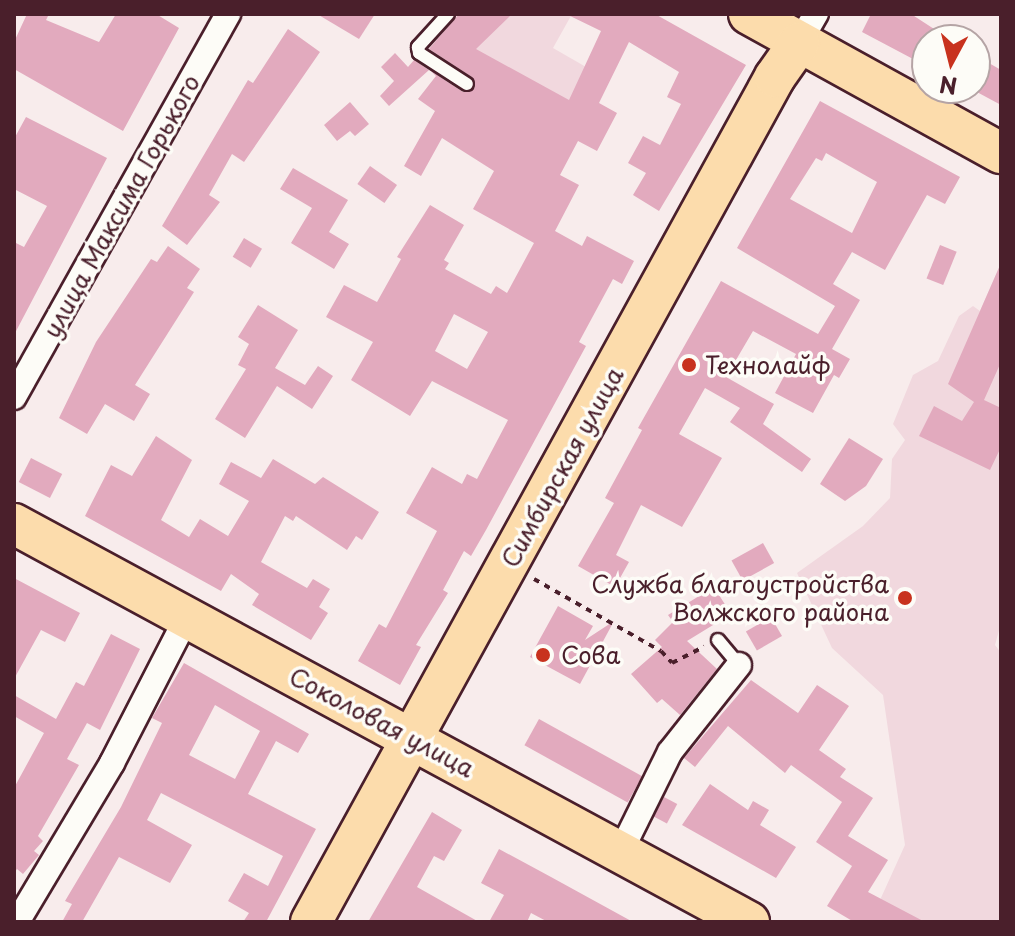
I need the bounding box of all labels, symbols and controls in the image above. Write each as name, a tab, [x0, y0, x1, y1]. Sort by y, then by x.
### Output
north arrow	[911, 24, 991, 104]
street label: улица Максима Горького	[36, 68, 206, 344]
text: N	[938, 69, 959, 104]
place label: Технолайф	[705, 351, 831, 379]
marker: Технолайф	[680, 356, 698, 374]
street label: Симбирская улица	[495, 361, 629, 573]
place label: Служба благоустройства Волжского района	[589, 570, 889, 626]
marker: Служба благоустройства Волжского района	[896, 589, 914, 607]
place label: Сова	[561, 641, 620, 669]
marker: Сова	[532, 644, 554, 666]
street label: Соколовая улица	[284, 661, 480, 783]

